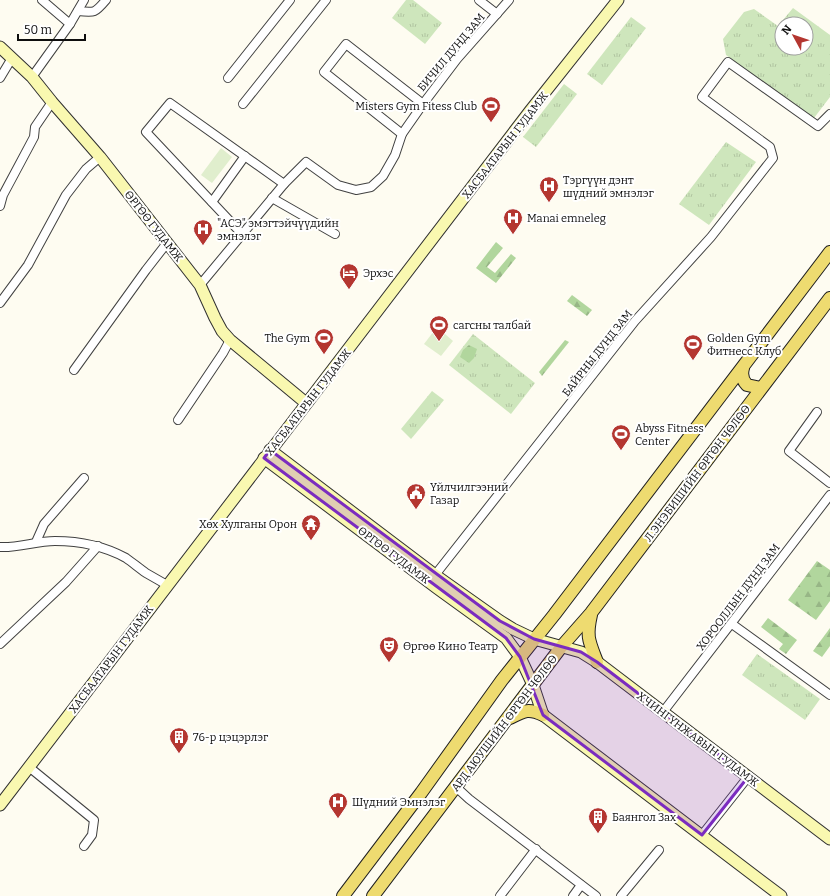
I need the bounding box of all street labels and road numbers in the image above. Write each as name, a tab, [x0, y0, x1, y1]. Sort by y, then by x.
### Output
street label: БИЧИЛ ДУНД ЗАМ	[415, 11, 488, 94]
street label: ХАСБААТАРЫН ГУДАМЖ	[460, 89, 551, 201]
street label: ӨРГӨӨ ГУДАМЖ	[122, 188, 185, 265]
street label: БАЙРНЫ ДУНД ЗАМ	[560, 307, 635, 399]
street label: ХАСБААТАРЫН ГУДАМЖ	[263, 346, 354, 458]
street label: Л.ЭНЭБИШИЙН ӨРГӨН ЧӨЛӨӨ	[642, 403, 753, 544]
street label: ӨРГӨӨ ГУДАМЖ	[355, 524, 432, 587]
street label: ХОРООЛЛЫН ДУНД ЗАМ	[694, 541, 783, 653]
street label: ХАСБААТАРЫН ГУДАМЖ	[67, 603, 156, 716]
street label: АРД АЮУШИЙН ӨРГӨН ЧӨЛӨӨ	[449, 652, 560, 794]
street label: Х.ЧИНГҮНЖАВЫН ГУДАМЖ	[634, 689, 761, 790]

